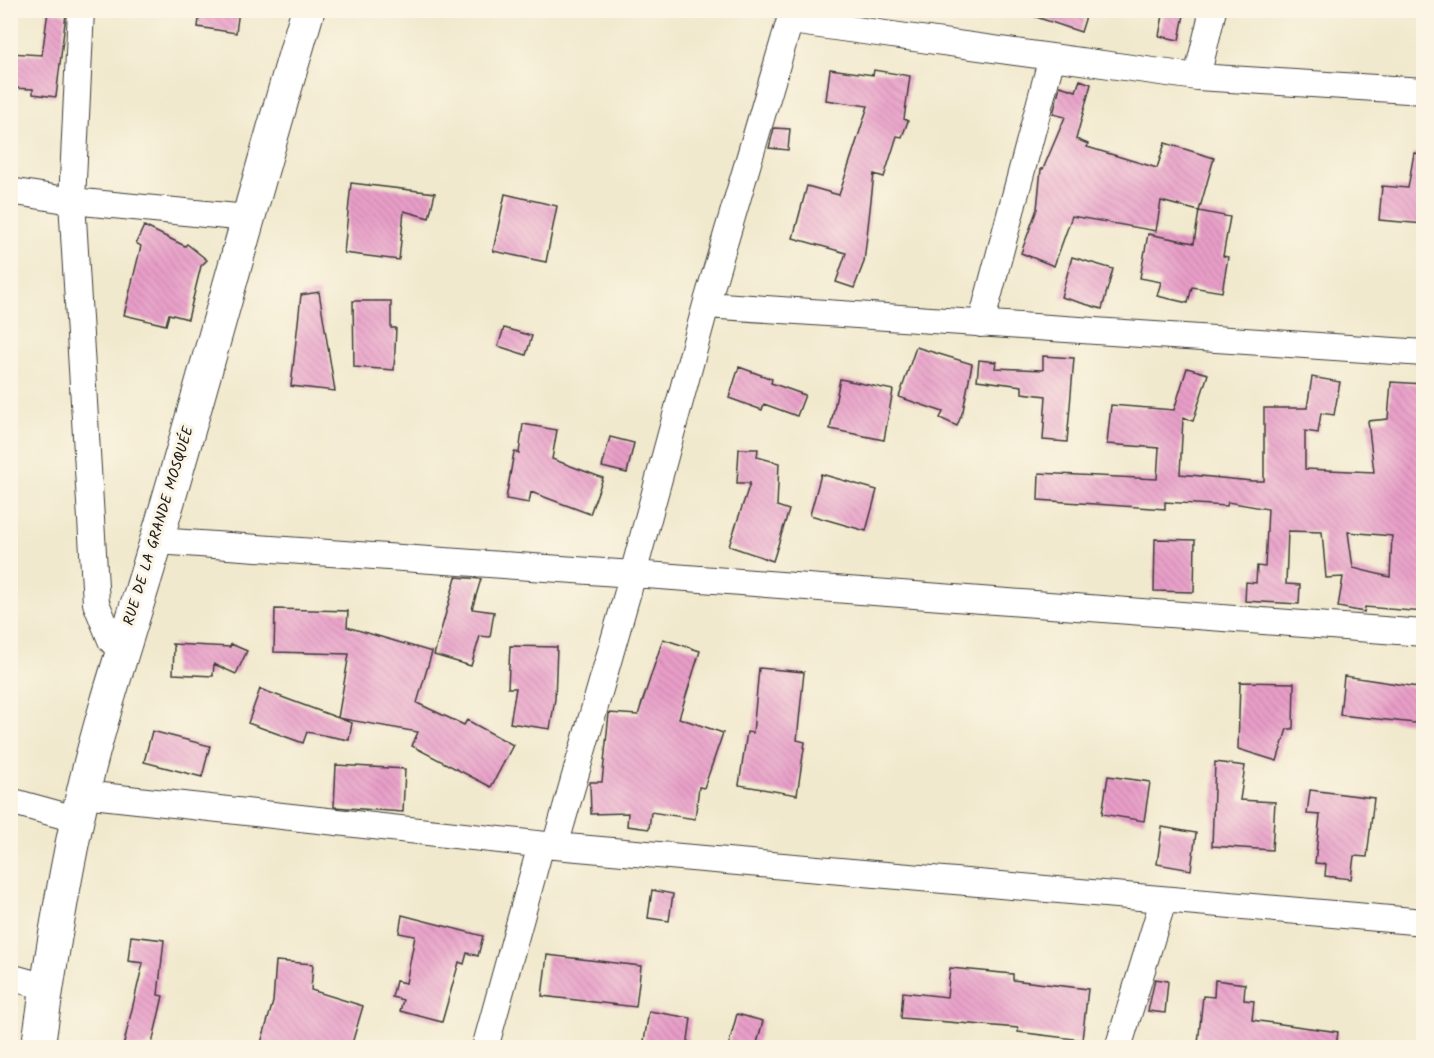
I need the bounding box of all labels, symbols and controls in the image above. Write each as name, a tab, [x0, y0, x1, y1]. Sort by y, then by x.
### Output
street label: RUE DE LA GRANDE MOSQUÉE	[117, 422, 201, 629]

